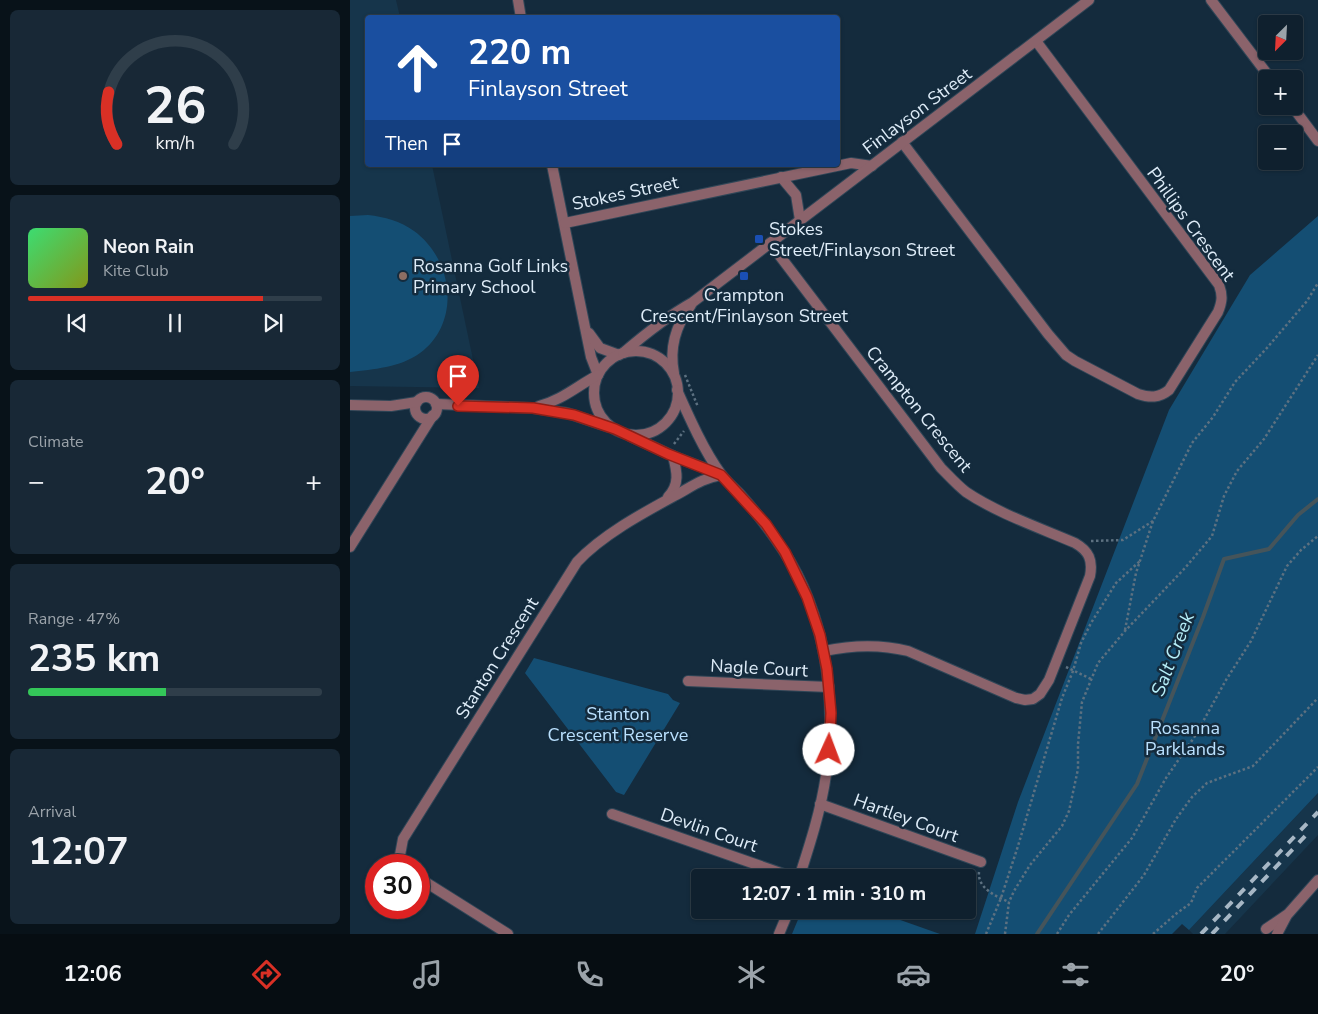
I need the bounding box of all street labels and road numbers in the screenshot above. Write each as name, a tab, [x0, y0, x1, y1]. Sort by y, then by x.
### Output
street label: Finlayson Street	[858, 62, 977, 160]
street label: Phillips Crescent	[1142, 162, 1241, 286]
street label: Stokes Street	[570, 170, 681, 216]
street label: Crampton Crescent	[861, 341, 978, 478]
street label: Stanton Crescent	[450, 592, 544, 723]
street label: Nagle Court	[710, 653, 809, 683]
street label: Hartley Court	[850, 788, 962, 848]
street label: Devlin Court	[657, 802, 761, 858]

